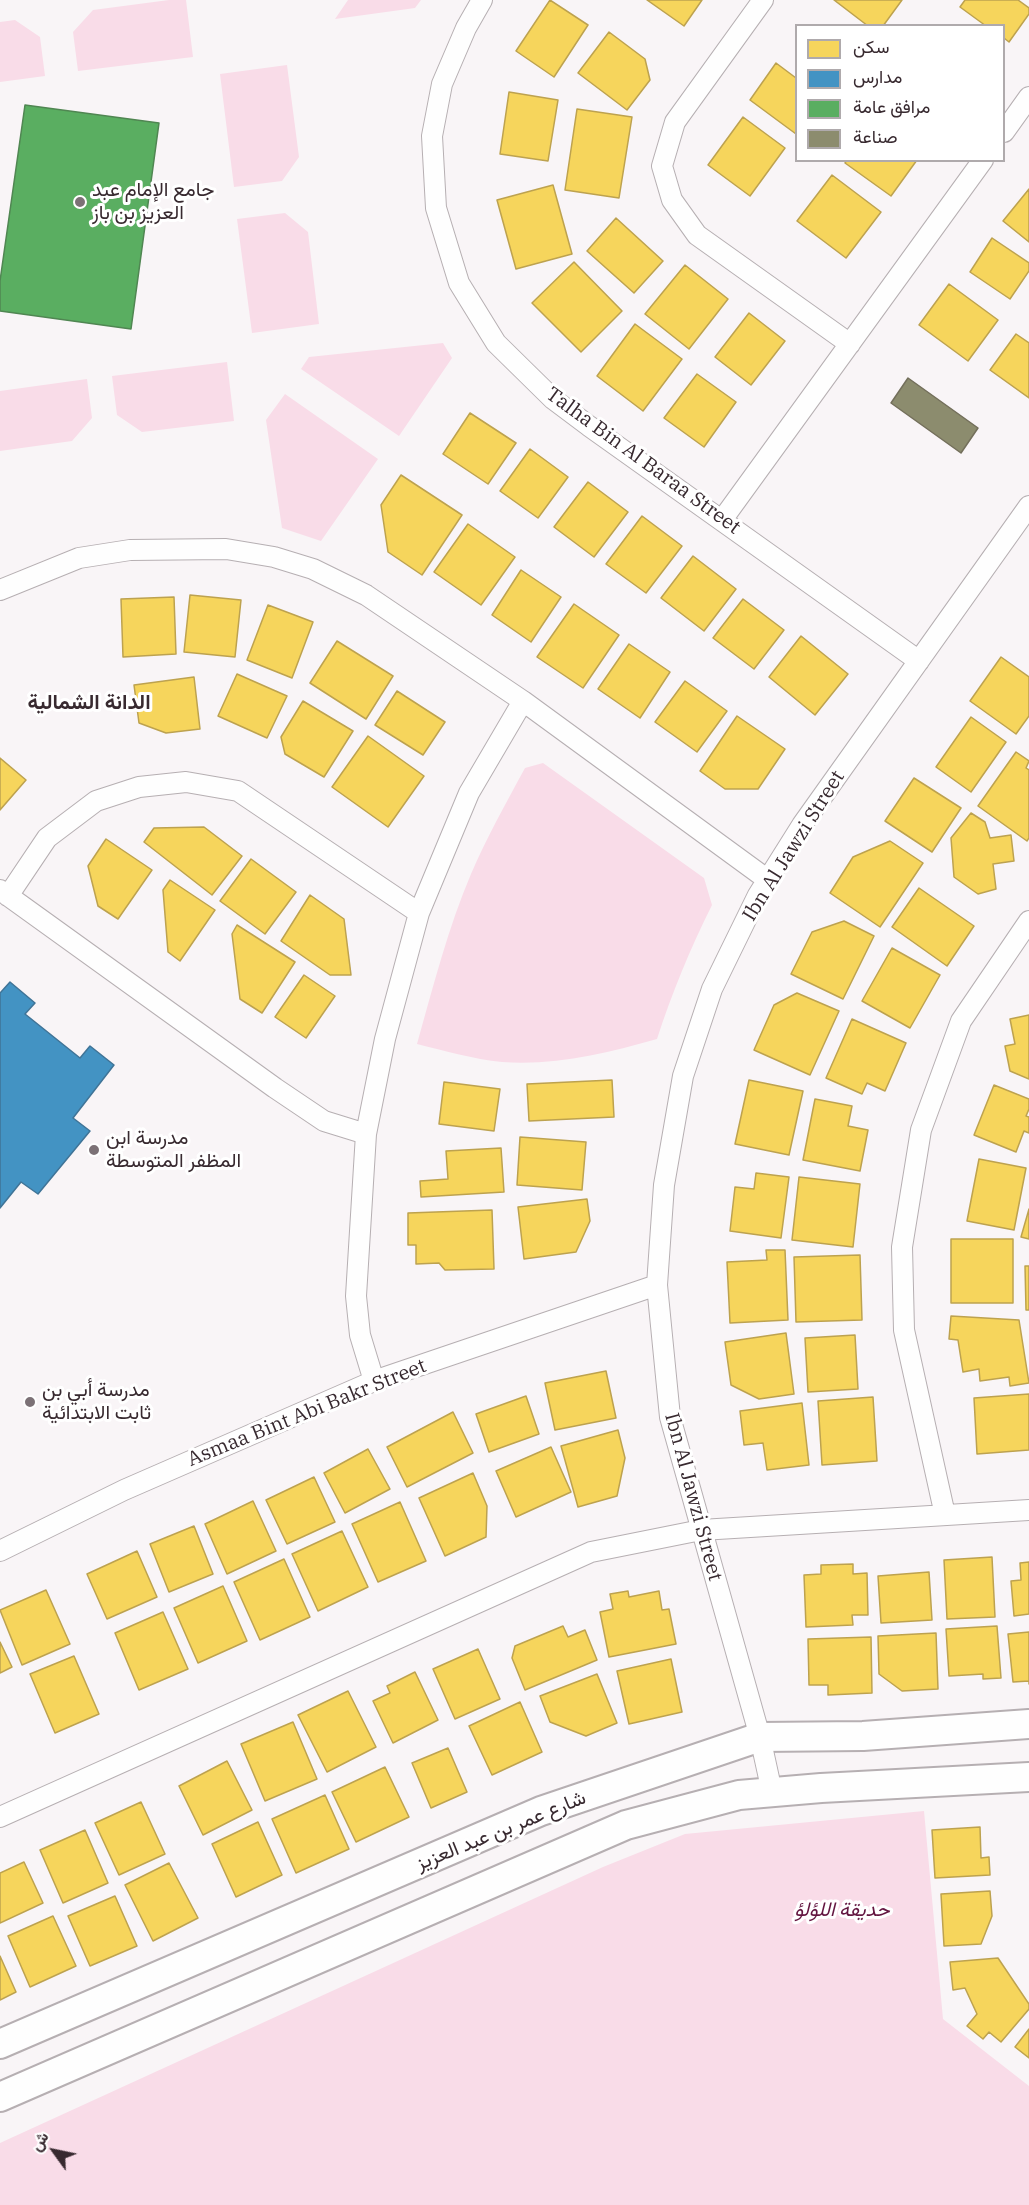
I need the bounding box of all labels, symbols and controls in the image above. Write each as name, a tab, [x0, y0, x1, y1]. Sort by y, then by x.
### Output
legend	[795, 24, 1005, 162]
text: سكن	[853, 35, 889, 58]
text: مدارس	[853, 65, 902, 88]
text: مرافق عامة	[853, 95, 930, 118]
text: صناعة	[853, 125, 898, 148]
place label: جامع الإمام عبد العزيز بن باز	[92, 178, 214, 225]
marker: جامع الإمام عبد العزيز بن باز	[73, 195, 87, 209]
street label: Talha Bin Al Baraa Street	[541, 382, 745, 540]
district label: الدانة الشمالية	[27, 690, 151, 716]
street label: Ibn Al Jawzi Street	[738, 766, 850, 926]
place label: مدرسة ابن المظفر المتوسطة	[106, 1126, 241, 1173]
marker: مدرسة ابن المظفر المتوسطة	[87, 1143, 101, 1157]
street label: Asmaa Bint Abi Bakr Street	[184, 1354, 430, 1472]
place label: مدرسة أبي بن ثابت الابتدائية	[42, 1378, 151, 1425]
marker: مدرسة أبي بن ثابت الابتدائية	[23, 1395, 37, 1409]
street label: Ibn Al Jawzi Street	[659, 1410, 727, 1584]
street label: شارع عمر بن عبد العزيز	[413, 1786, 589, 1876]
park label: حديقة اللؤلؤ	[794, 1898, 890, 1922]
north arrow	[24, 2121, 84, 2181]
text: ش	[25, 2128, 53, 2155]

